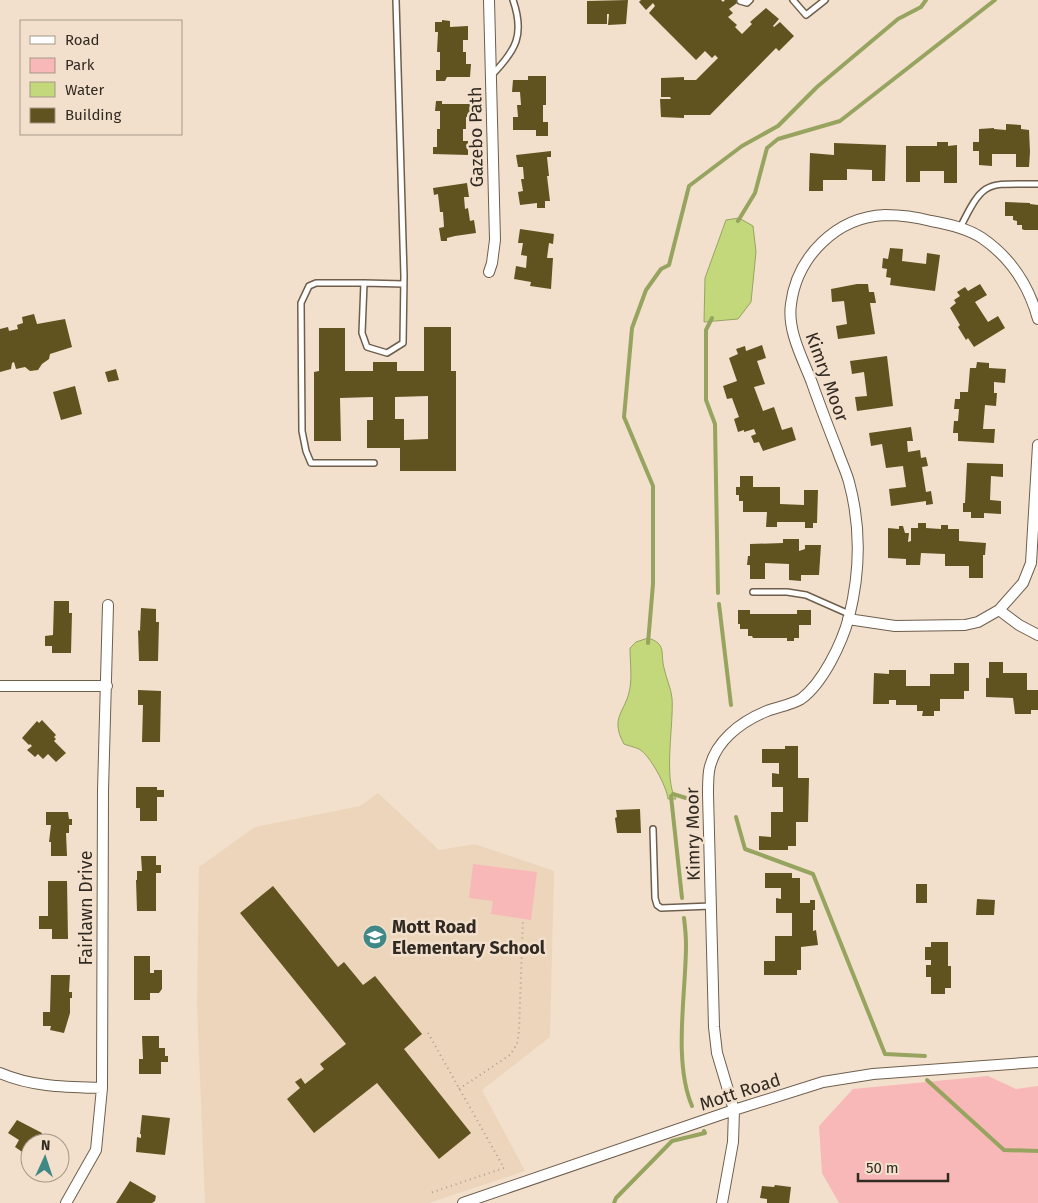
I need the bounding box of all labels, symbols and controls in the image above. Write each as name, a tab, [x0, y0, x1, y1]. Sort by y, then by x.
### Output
legend	[20, 20, 182, 135]
text: Road	[65, 31, 100, 49]
text: Park	[65, 56, 95, 74]
text: Water	[65, 81, 104, 99]
street label: Gazebo Path	[464, 86, 488, 188]
text: Building	[65, 106, 121, 124]
street label: Kimry Moor	[801, 329, 853, 425]
street label: Kimry Moor	[681, 787, 705, 881]
street label: Fairlawn Drive	[75, 851, 97, 965]
place label: Mott Road Elementary School	[392, 916, 546, 959]
school or university icon: Mott Road Elementary School	[362, 924, 388, 950]
street label: Mott Road	[697, 1069, 783, 1115]
north arrow	[20, 1133, 70, 1183]
text: N	[41, 1137, 51, 1154]
scale bar	[858, 1150, 948, 1182]
text: 50 m	[866, 1159, 899, 1177]

